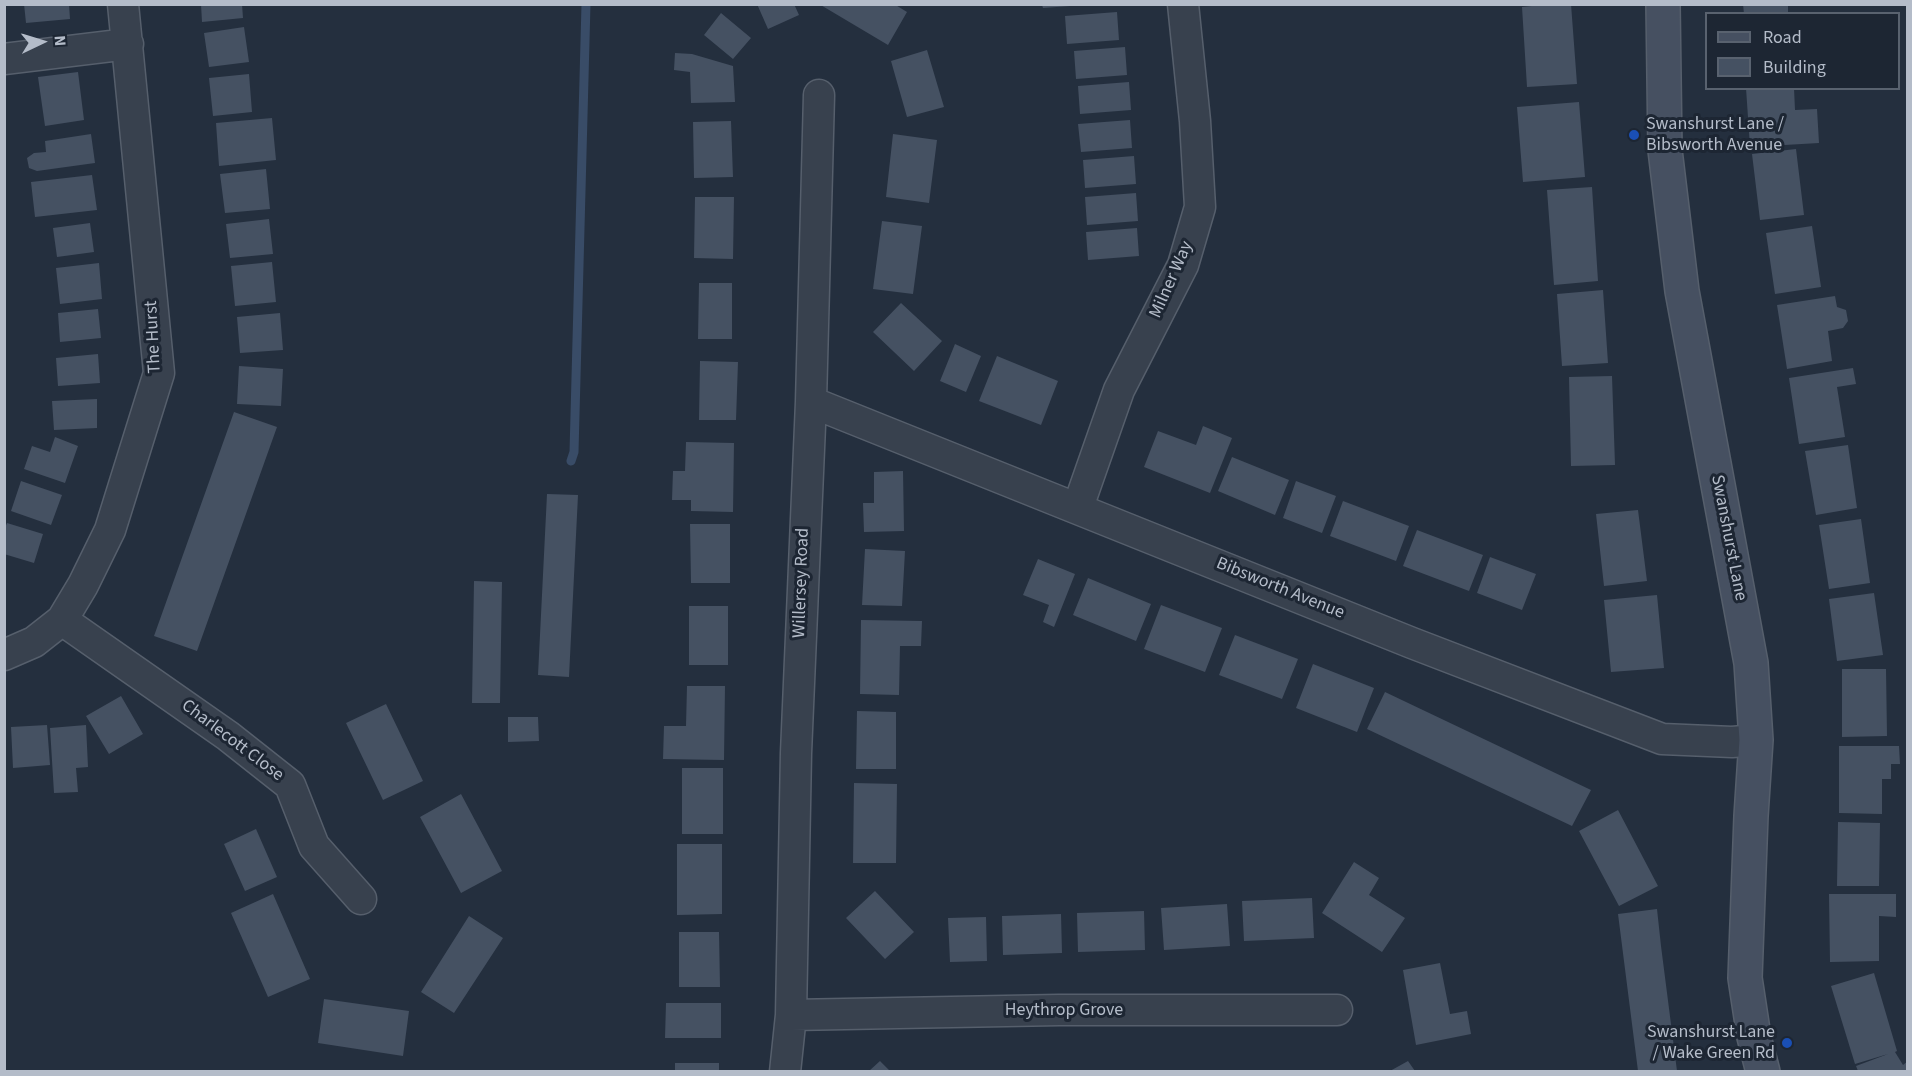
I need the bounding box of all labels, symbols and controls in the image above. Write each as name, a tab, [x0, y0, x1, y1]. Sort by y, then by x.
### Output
north arrow	[12, 12, 72, 72]
legend	[1705, 12, 1900, 90]
text: Road	[1763, 25, 1802, 50]
text: N	[49, 35, 71, 47]
text: Building	[1763, 55, 1826, 80]
place label: Swanshurst Lane / Bibsworth Avenue	[1646, 114, 1784, 156]
marker: Swanshurst Lane / Bibsworth Avenue	[1627, 128, 1641, 142]
street label: Milner Way	[1145, 238, 1199, 322]
street label: The Hurst	[141, 300, 167, 374]
street label: Swanshurst Lane	[1705, 473, 1751, 603]
street label: Willersey Road	[789, 528, 815, 638]
street label: Bibsworth Avenue	[1213, 553, 1347, 625]
street label: Charlecott Close	[177, 695, 287, 787]
street label: Heythrop Grove	[1005, 1000, 1123, 1022]
place label: Swanshurst Lane / Wake Green Rd	[1647, 1022, 1775, 1064]
marker: Swanshurst Lane / Wake Green Rd	[1780, 1036, 1794, 1050]

